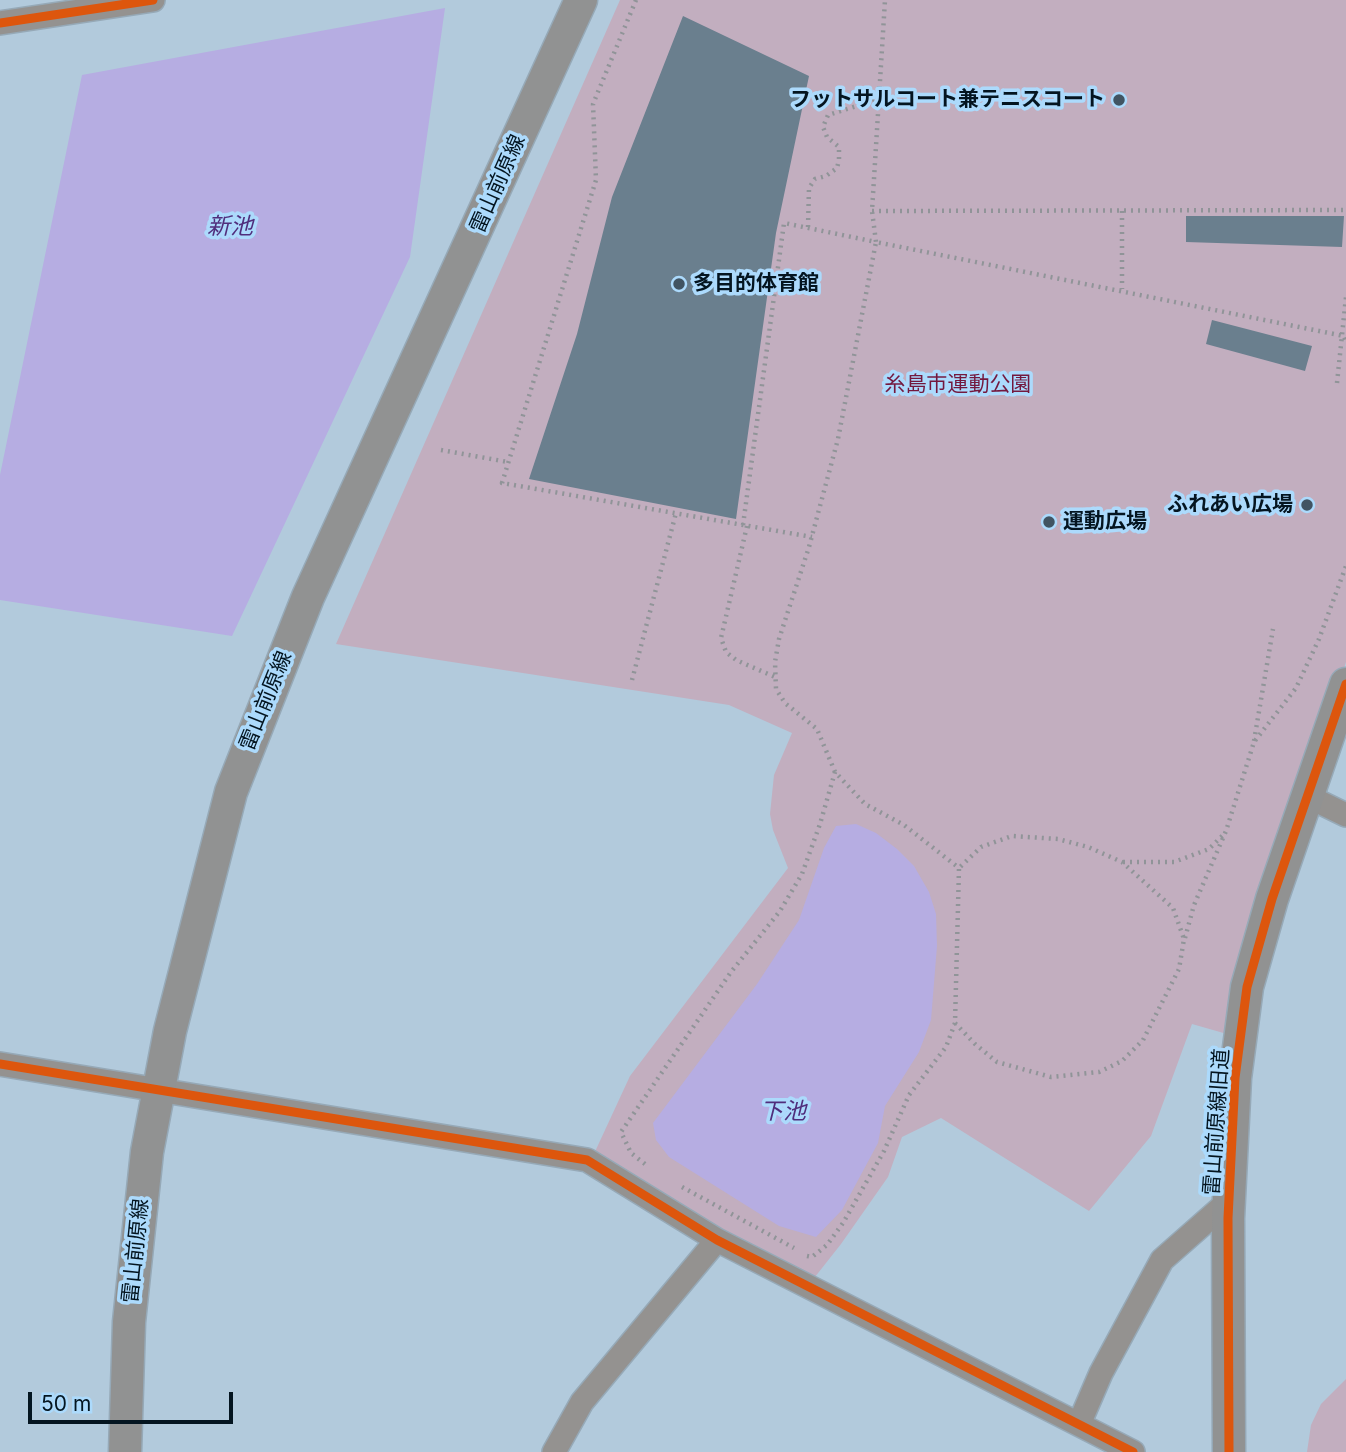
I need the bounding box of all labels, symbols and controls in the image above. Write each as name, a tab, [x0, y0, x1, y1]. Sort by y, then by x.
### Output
place label: フットサルコート兼テニスコート	[790, 87, 1105, 113]
marker: フットサルコート兼テニスコート	[1111, 92, 1127, 108]
street label: 雷山前原線	[465, 131, 531, 237]
water label: 新池	[207, 213, 253, 241]
place label: 多目的体育館	[693, 271, 819, 297]
marker: 多目的体育館	[671, 276, 687, 292]
park label: 糸島市運動公園	[885, 372, 1031, 398]
place label: ふれあい広場	[1167, 492, 1293, 518]
marker: ふれあい広場	[1299, 497, 1315, 513]
place label: 運動広場	[1063, 509, 1147, 535]
marker: 運動広場	[1041, 514, 1057, 530]
street label: 雷山前原線	[235, 648, 297, 754]
street label: 雷山前原線旧道	[1199, 1048, 1235, 1196]
water label: 下池	[760, 1098, 806, 1126]
street label: 雷山前原線	[118, 1197, 154, 1305]
scale bar	[32, 1378, 236, 1422]
text: 50 m	[41, 1391, 91, 1416]

